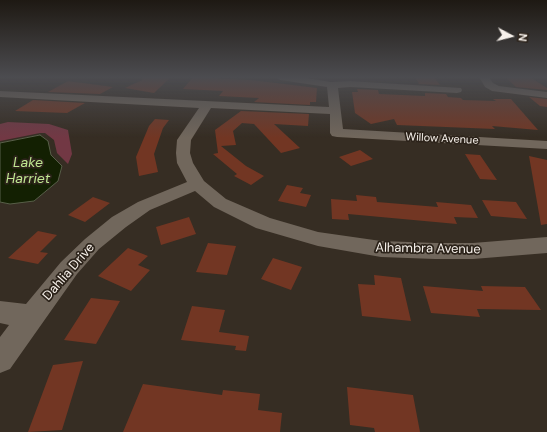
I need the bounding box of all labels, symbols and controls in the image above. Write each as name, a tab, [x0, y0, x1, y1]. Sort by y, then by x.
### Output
north arrow	[491, 16, 531, 56]
text: N	[515, 33, 530, 42]
street label: Willow Avenue	[405, 130, 479, 148]
water label: Lake Harriet	[6, 155, 50, 188]
street label: Dahlia Drive	[40, 240, 98, 304]
street label: Alhambra Avenue	[375, 240, 481, 258]

